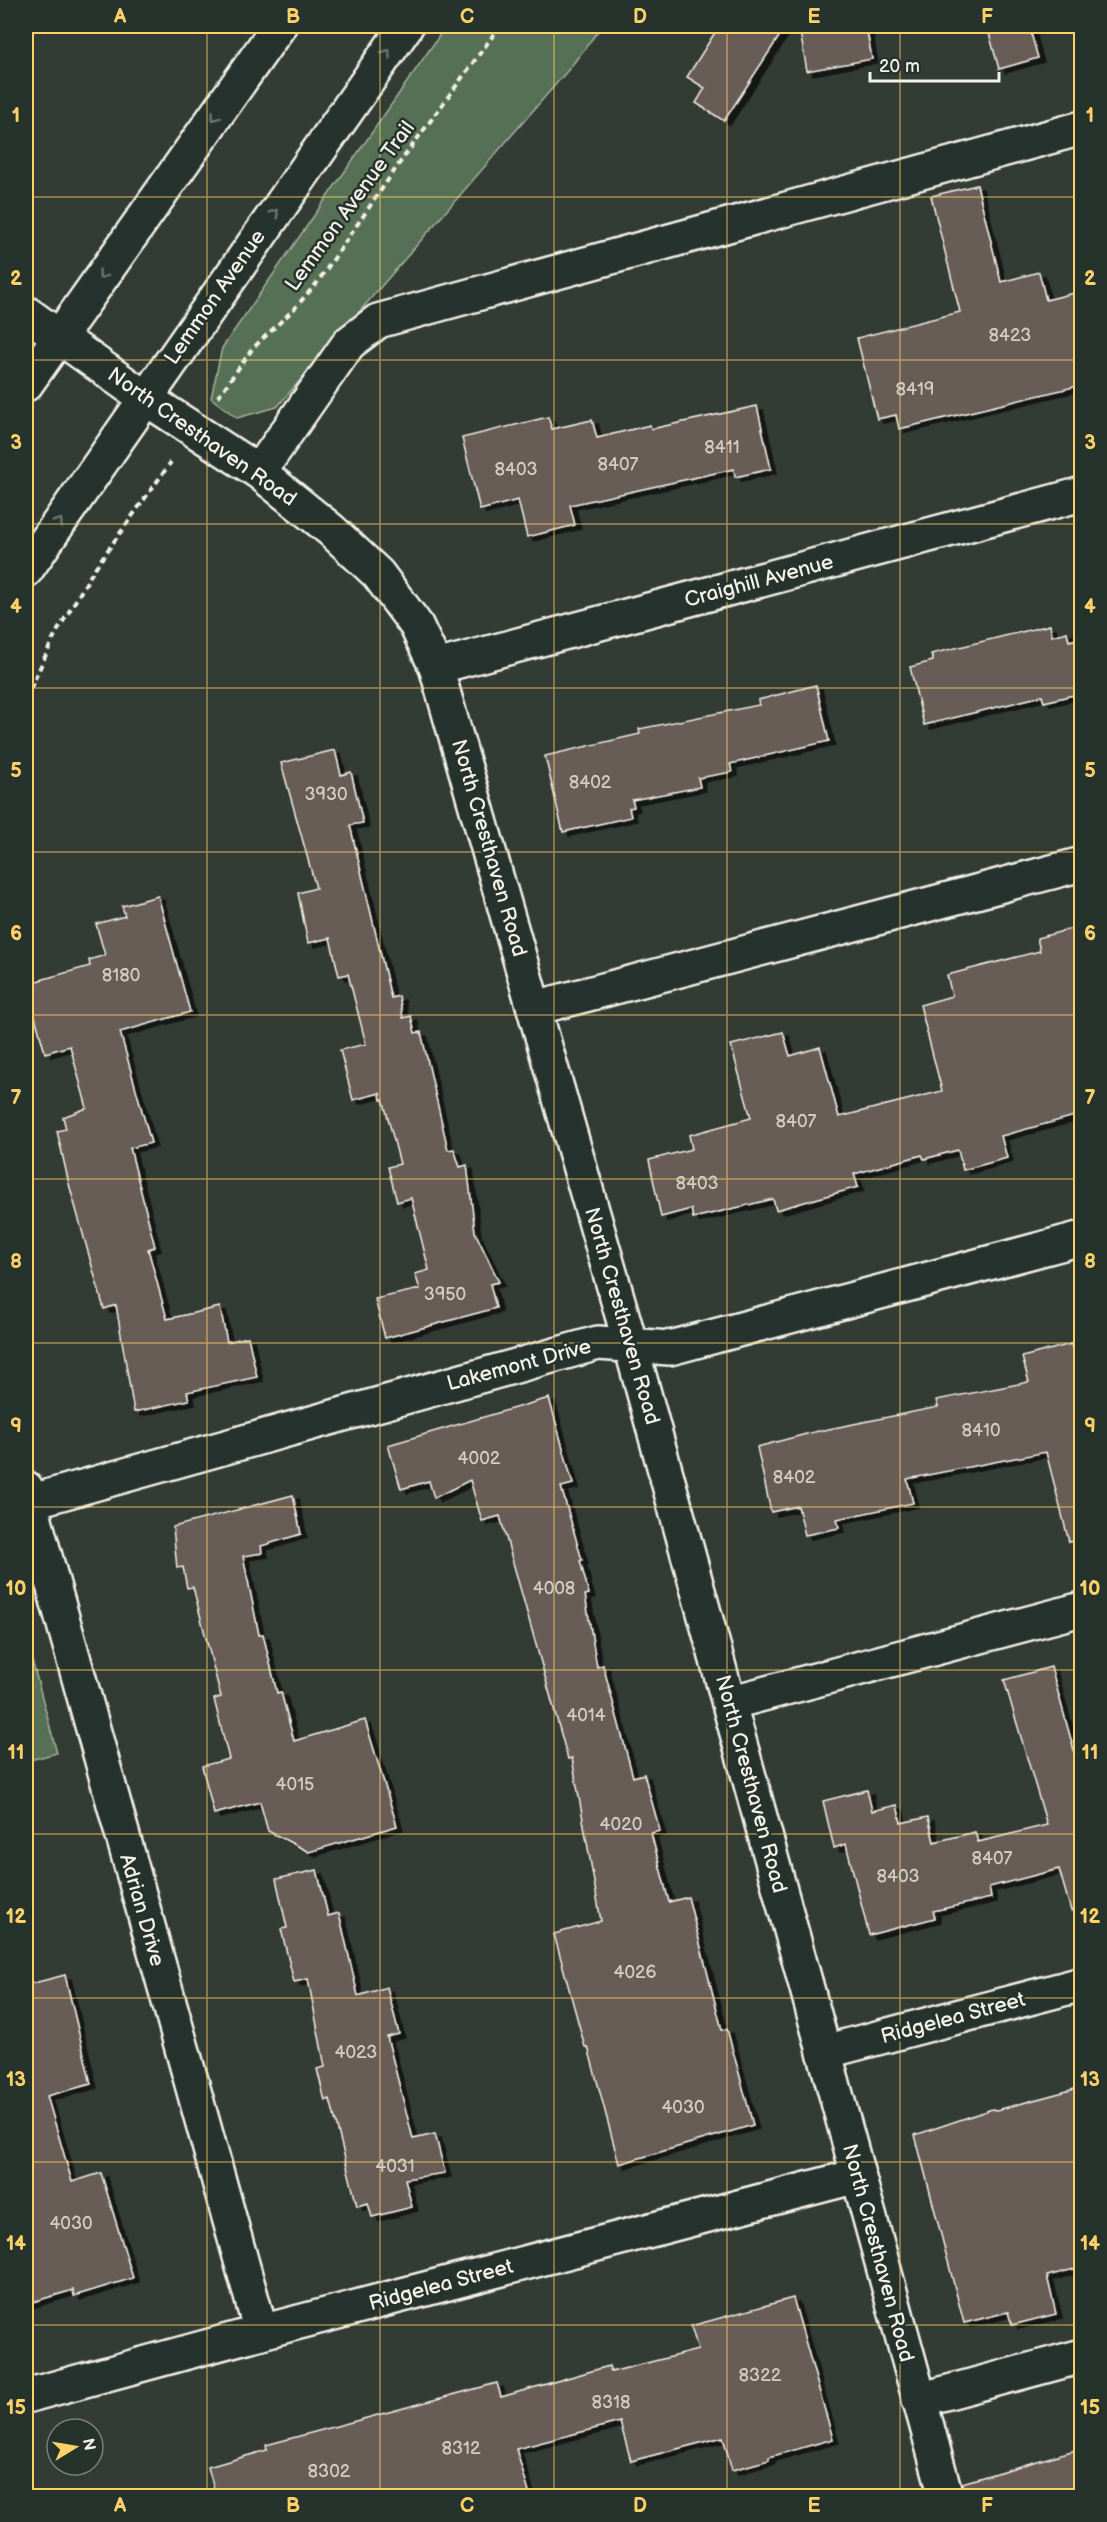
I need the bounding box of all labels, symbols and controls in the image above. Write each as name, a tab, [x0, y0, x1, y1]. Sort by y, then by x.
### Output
text: A	[113, 5, 127, 29]
text: B	[286, 5, 300, 29]
text: C	[460, 5, 474, 29]
text: D	[633, 5, 647, 29]
text: E	[808, 5, 821, 29]
text: F	[981, 5, 993, 29]
scale bar	[870, 45, 999, 83]
one-way arrow	[380, 49, 391, 60]
text: 20 m	[879, 56, 920, 77]
text: 1	[12, 104, 20, 128]
text: 1	[1086, 104, 1094, 128]
one-way arrow	[211, 110, 222, 121]
street label: Lemmon Avenue Trail	[280, 116, 420, 296]
one-way arrow	[268, 208, 279, 219]
street label: Lemmon Avenue	[159, 225, 271, 369]
text: 2	[10, 267, 22, 291]
text: 2	[1084, 267, 1096, 291]
one-way arrow	[98, 269, 109, 280]
house number: 8423	[989, 325, 1031, 346]
street label: North Cresthaven Road	[103, 362, 301, 512]
house number: 8419	[896, 379, 934, 400]
text: 3	[10, 431, 22, 455]
text: 3	[1084, 431, 1096, 455]
house number: 8411	[704, 437, 740, 458]
house number: 8407	[598, 454, 639, 475]
house number: 8403	[494, 459, 538, 480]
one-way arrow	[52, 518, 63, 529]
street label: Craighill Avenue	[682, 549, 836, 613]
text: 4	[10, 595, 22, 619]
text: 4	[1084, 595, 1096, 619]
street label: North Cresthaven Road	[446, 737, 532, 959]
text: 5	[10, 759, 22, 783]
text: 5	[1084, 759, 1096, 783]
house number: 8402	[569, 772, 612, 793]
house number: 3930	[304, 784, 348, 805]
text: 6	[10, 922, 22, 946]
text: 6	[1084, 922, 1096, 946]
house number: 8180	[102, 965, 140, 986]
text: 7	[10, 1086, 22, 1110]
text: 7	[1084, 1086, 1096, 1110]
house number: 8407	[776, 1111, 817, 1132]
house number: 8403	[675, 1173, 719, 1194]
street label: North Cresthaven Road	[579, 1205, 665, 1427]
text: 8	[10, 1250, 22, 1274]
text: 8	[1084, 1250, 1096, 1274]
house number: 3950	[424, 1284, 466, 1305]
street label: Lakemont Drive	[444, 1334, 594, 1396]
text: 9	[10, 1414, 22, 1438]
text: 9	[1084, 1414, 1096, 1438]
house number: 8410	[961, 1420, 1001, 1441]
house number: 4002	[458, 1448, 501, 1469]
house number: 8402	[773, 1467, 816, 1488]
text: 10	[6, 1577, 26, 1601]
text: 10	[1080, 1577, 1100, 1601]
house number: 4008	[533, 1578, 575, 1599]
street label: North Cresthaven Road	[710, 1672, 792, 1896]
house number: 4014	[566, 1705, 606, 1726]
text: 11	[8, 1741, 24, 1765]
text: 11	[1082, 1741, 1098, 1765]
house number: 4015	[276, 1774, 314, 1795]
house number: 4020	[600, 1814, 642, 1835]
house number: 8407	[972, 1848, 1013, 1869]
street label: Adrian Drive	[114, 1851, 170, 1969]
house number: 8403	[876, 1866, 920, 1887]
text: 12	[6, 1905, 26, 1929]
text: 12	[1080, 1905, 1100, 1929]
house number: 4026	[613, 1962, 657, 1983]
street label: Ridgelea Street	[878, 1987, 1028, 2049]
house number: 4023	[335, 2042, 377, 2063]
text: 13	[6, 2068, 26, 2092]
text: 13	[1080, 2068, 1100, 2092]
house number: 4030	[661, 2097, 705, 2118]
street label: North Cresthaven Road	[837, 2141, 919, 2365]
house number: 4031	[375, 2156, 415, 2177]
house number: 4030	[49, 2213, 93, 2234]
text: 14	[6, 2232, 26, 2256]
text: 14	[1080, 2232, 1100, 2256]
street label: Ridgelea Street	[366, 2254, 516, 2316]
house number: 8322	[739, 2365, 782, 2386]
house number: 8318	[591, 2392, 631, 2413]
text: 15	[6, 2396, 26, 2420]
text: 15	[1080, 2396, 1100, 2420]
north arrow	[45, 2417, 105, 2477]
text: N	[78, 2437, 99, 2452]
house number: 8312	[441, 2438, 481, 2459]
house number: 8302	[308, 2461, 351, 2482]
text: A	[113, 2494, 127, 2518]
text: B	[286, 2494, 300, 2518]
text: C	[460, 2494, 474, 2518]
text: D	[633, 2494, 647, 2518]
text: E	[808, 2494, 821, 2518]
text: F	[981, 2494, 993, 2518]

